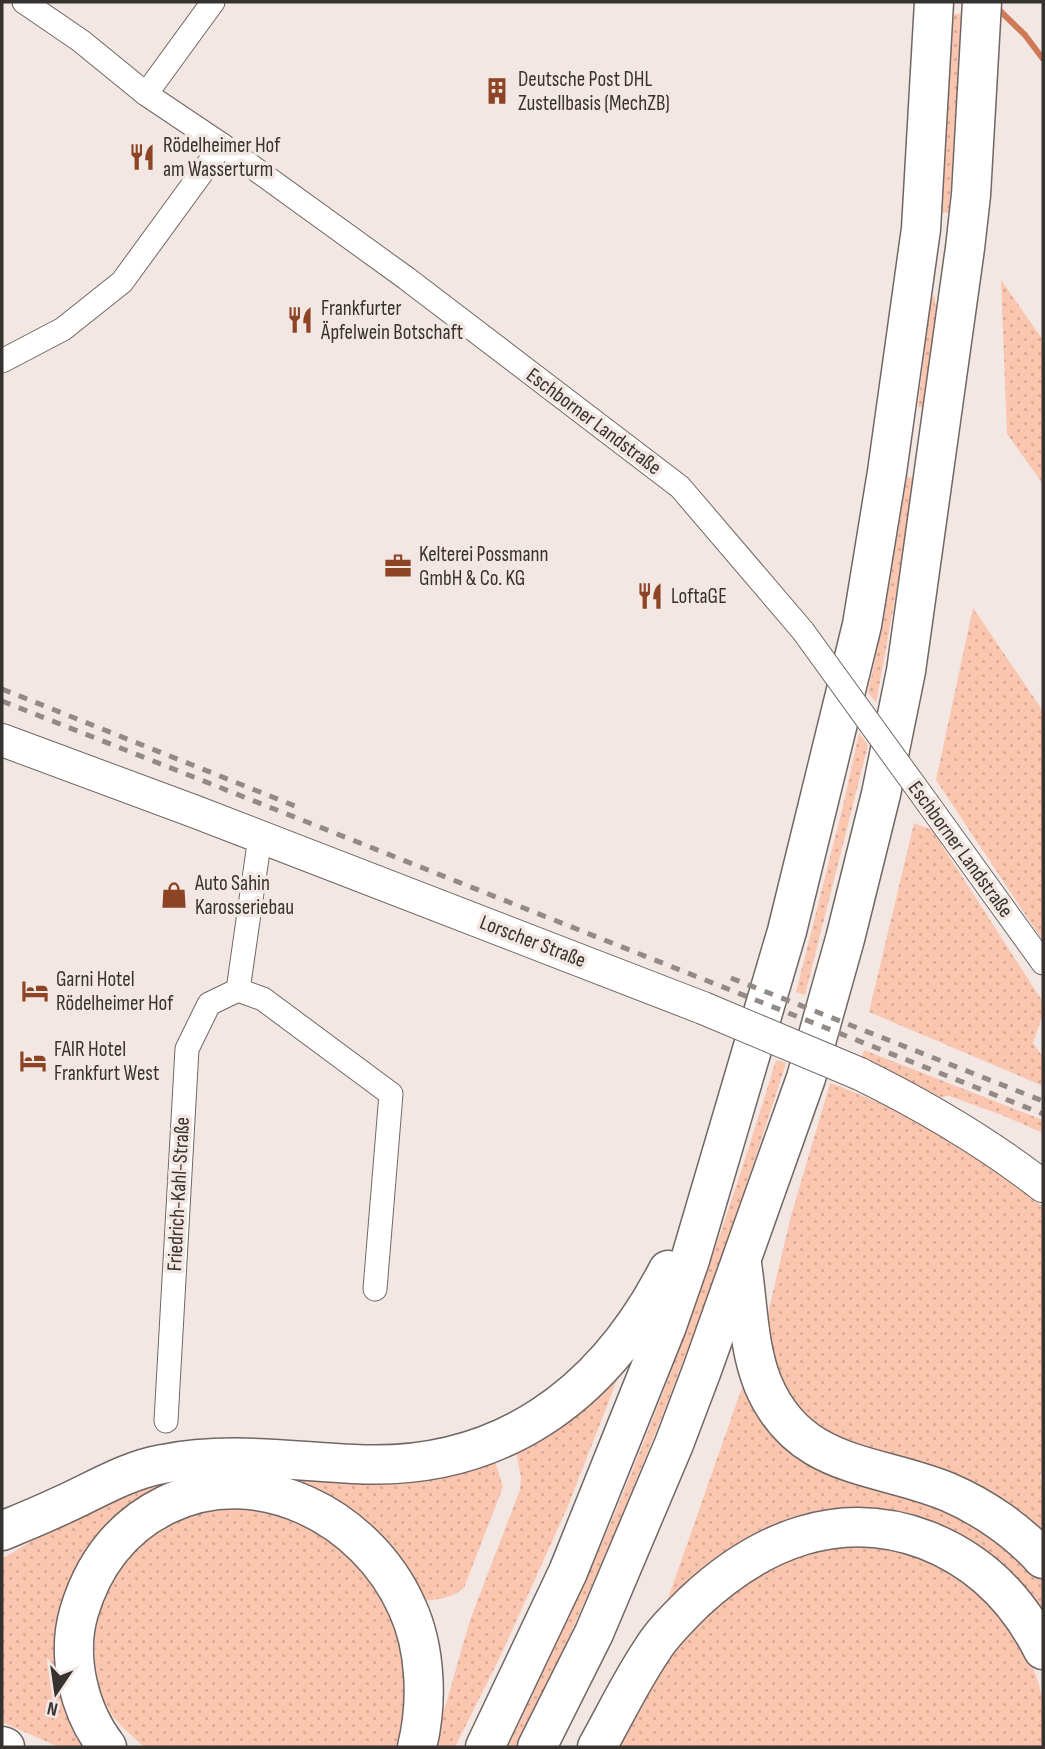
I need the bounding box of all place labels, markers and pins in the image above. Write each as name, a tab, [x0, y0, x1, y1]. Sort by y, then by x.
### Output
place label: Deutsche Post DHL Zustellbasis (MechZB)	[518, 67, 670, 116]
building icon: Deutsche Post DHL Zustellbasis (MechZB)	[482, 76, 512, 106]
place label: Rödelheimer Hof am Wasserturm	[163, 133, 281, 182]
restaurant icon: Rödelheimer Hof am Wasserturm	[127, 142, 157, 172]
place label: Frankfurter Äpfelwein Botschaft	[320, 296, 463, 345]
restaurant icon: Frankfurter Äpfelwein Botschaft	[285, 305, 315, 335]
place label: Kelterei Possmann GmbH & Co. KG	[419, 542, 549, 591]
office icon: Kelterei Possmann GmbH & Co. KG	[383, 551, 413, 581]
restaurant icon: LoftaGE	[635, 581, 665, 611]
place label: LoftaGE	[671, 584, 727, 609]
place label: Auto Sahin Karosseriebau	[194, 871, 294, 920]
shop icon: Auto Sahin Karosseriebau	[159, 880, 189, 910]
place label: Garni Hotel Rödelheimer Hof	[56, 967, 174, 1016]
hotel icon: Garni Hotel Rödelheimer Hof	[20, 976, 50, 1006]
place label: FAIR Hotel Frankfurt West	[54, 1037, 159, 1086]
hotel icon: FAIR Hotel Frankfurt West	[18, 1046, 48, 1076]

